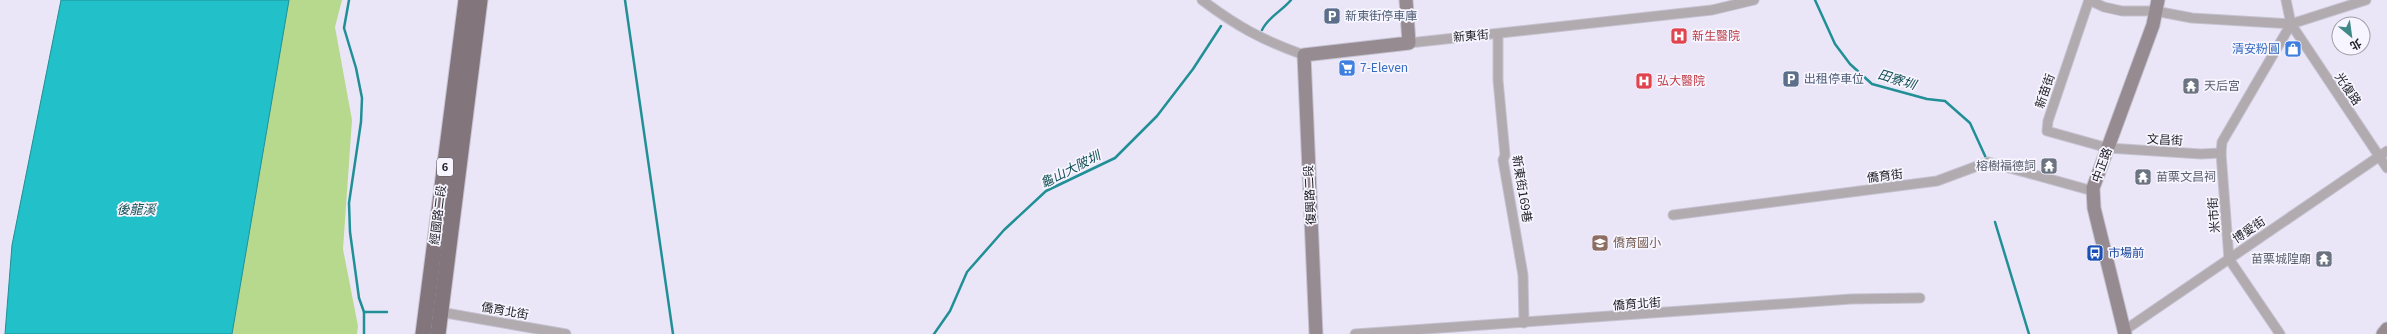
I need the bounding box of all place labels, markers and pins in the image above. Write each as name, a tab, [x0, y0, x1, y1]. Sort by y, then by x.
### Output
parking icon: 新東街停車庫	[1322, 6, 1342, 26]
place label: 新東街停車庫	[1345, 6, 1417, 23]
hospital icon: 新生醫院	[1669, 26, 1689, 46]
place label: 新生醫院	[1692, 26, 1740, 43]
place label: 清安粉圓	[2232, 39, 2280, 56]
shop icon: 清安粉圓	[2283, 39, 2303, 59]
supermarket icon: 7-Eleven	[1337, 58, 1357, 78]
place label: 7-Eleven	[1360, 58, 1408, 75]
parking icon: 出租停車位	[1781, 69, 1801, 89]
place label: 出租停車位	[1804, 69, 1864, 86]
hospital icon: 弘大醫院	[1634, 71, 1654, 91]
place label: 弘大醫院	[1657, 71, 1705, 88]
temple icon: 天后宮	[2181, 76, 2201, 96]
place label: 天后宮	[2204, 76, 2240, 93]
place label: 榕樹福德詞	[1976, 156, 2036, 173]
temple icon: 榕樹福德詞	[2039, 156, 2059, 176]
temple icon: 苗栗文昌祠	[2133, 167, 2153, 187]
place label: 苗栗文昌祠	[2156, 167, 2216, 184]
school or university icon: 僑育國小	[1590, 233, 1610, 253]
place label: 僑育國小	[1613, 233, 1661, 250]
bus stop icon: 市場前	[2085, 243, 2105, 263]
place label: 市場前	[2108, 243, 2144, 260]
place label: 苗栗城隍廟	[2251, 249, 2311, 266]
temple icon: 苗栗城隍廟	[2314, 249, 2334, 269]

